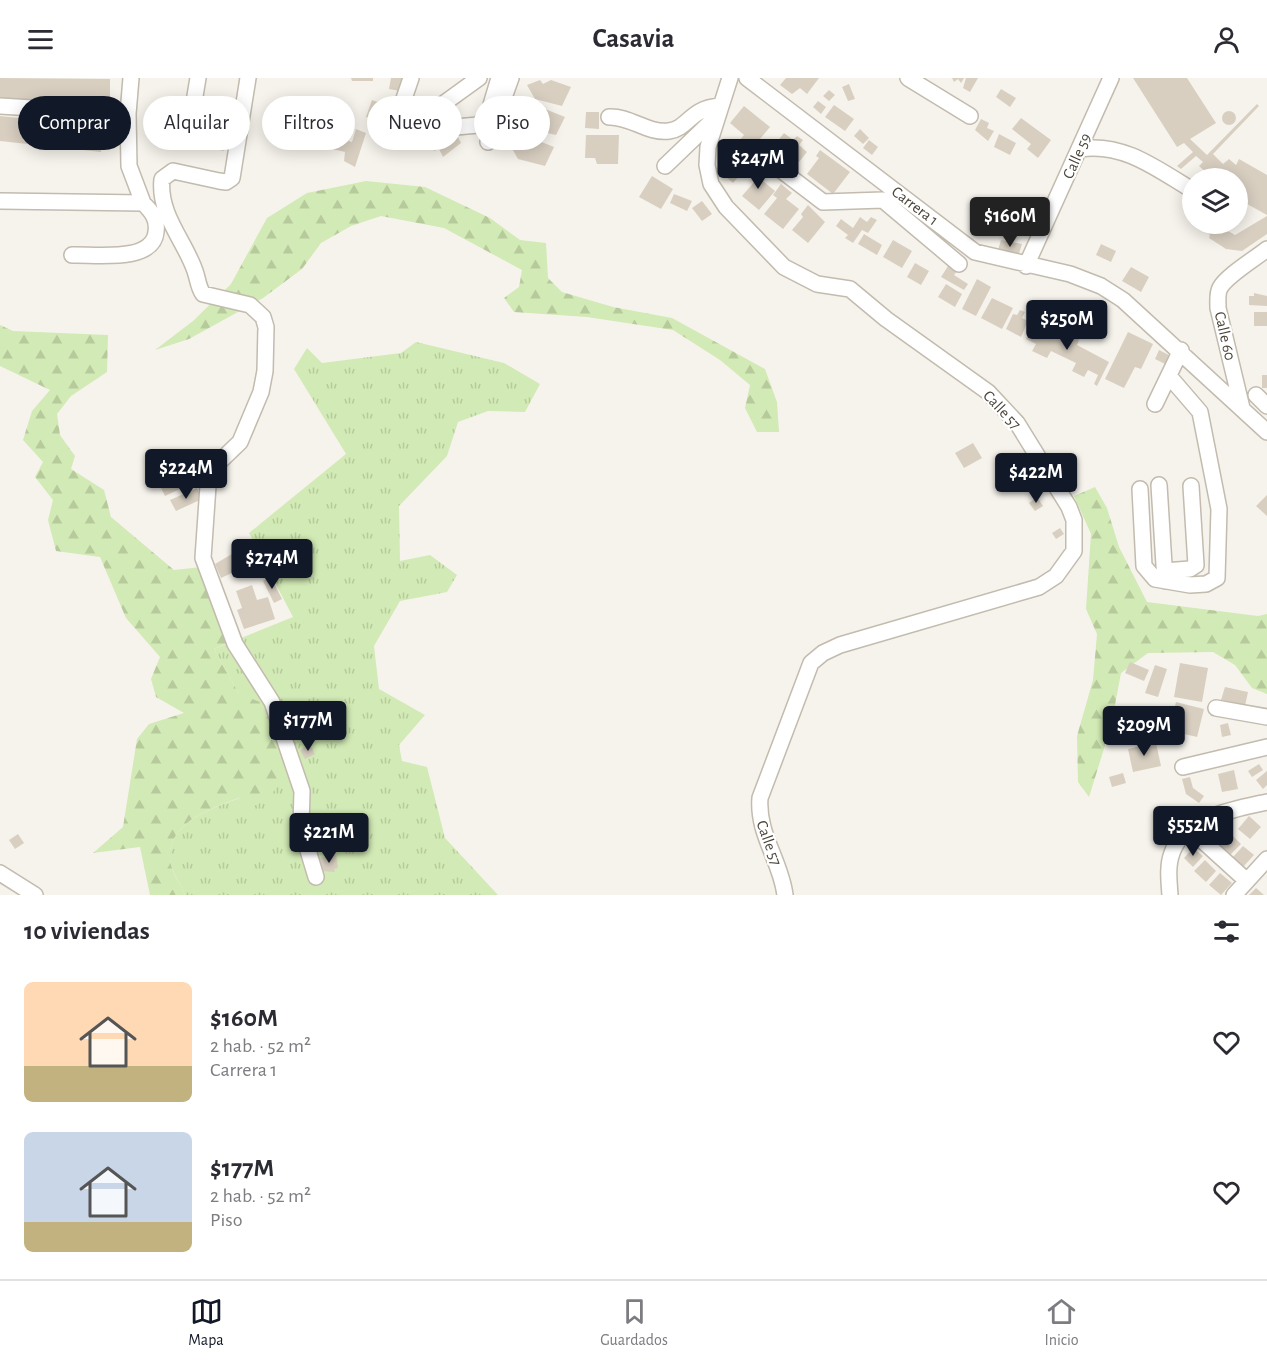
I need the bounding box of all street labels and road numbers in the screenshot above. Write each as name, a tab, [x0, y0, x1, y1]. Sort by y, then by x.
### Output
street label: Calle 59	[1060, 131, 1094, 181]
street label: Carrera 1	[889, 183, 941, 229]
street label: Calle 60	[1212, 310, 1238, 362]
street label: Calle 57	[980, 387, 1024, 433]
street label: Calle 57	[753, 818, 785, 868]

